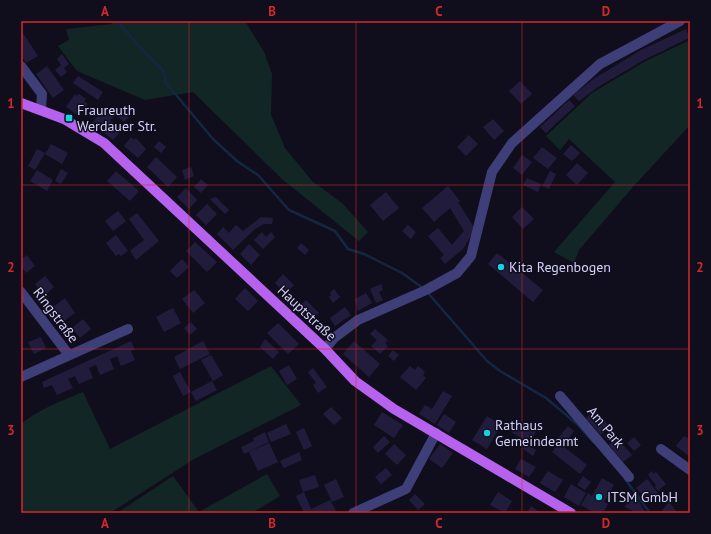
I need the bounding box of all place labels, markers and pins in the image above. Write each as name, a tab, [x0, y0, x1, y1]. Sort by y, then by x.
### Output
place label: Fraureuth Werdauer Str.	[77, 101, 157, 135]
marker: Fraureuth Werdauer Str.	[64, 113, 74, 123]
place label: Kita Regenbogen	[509, 258, 611, 276]
marker: Kita Regenbogen	[496, 262, 506, 272]
place label: Rathaus Gemeindeamt	[495, 416, 579, 450]
marker: Rathaus Gemeindeamt	[482, 428, 492, 438]
place label: ITSM GmbH	[607, 488, 678, 506]
marker: ITSM GmbH	[594, 492, 604, 502]

